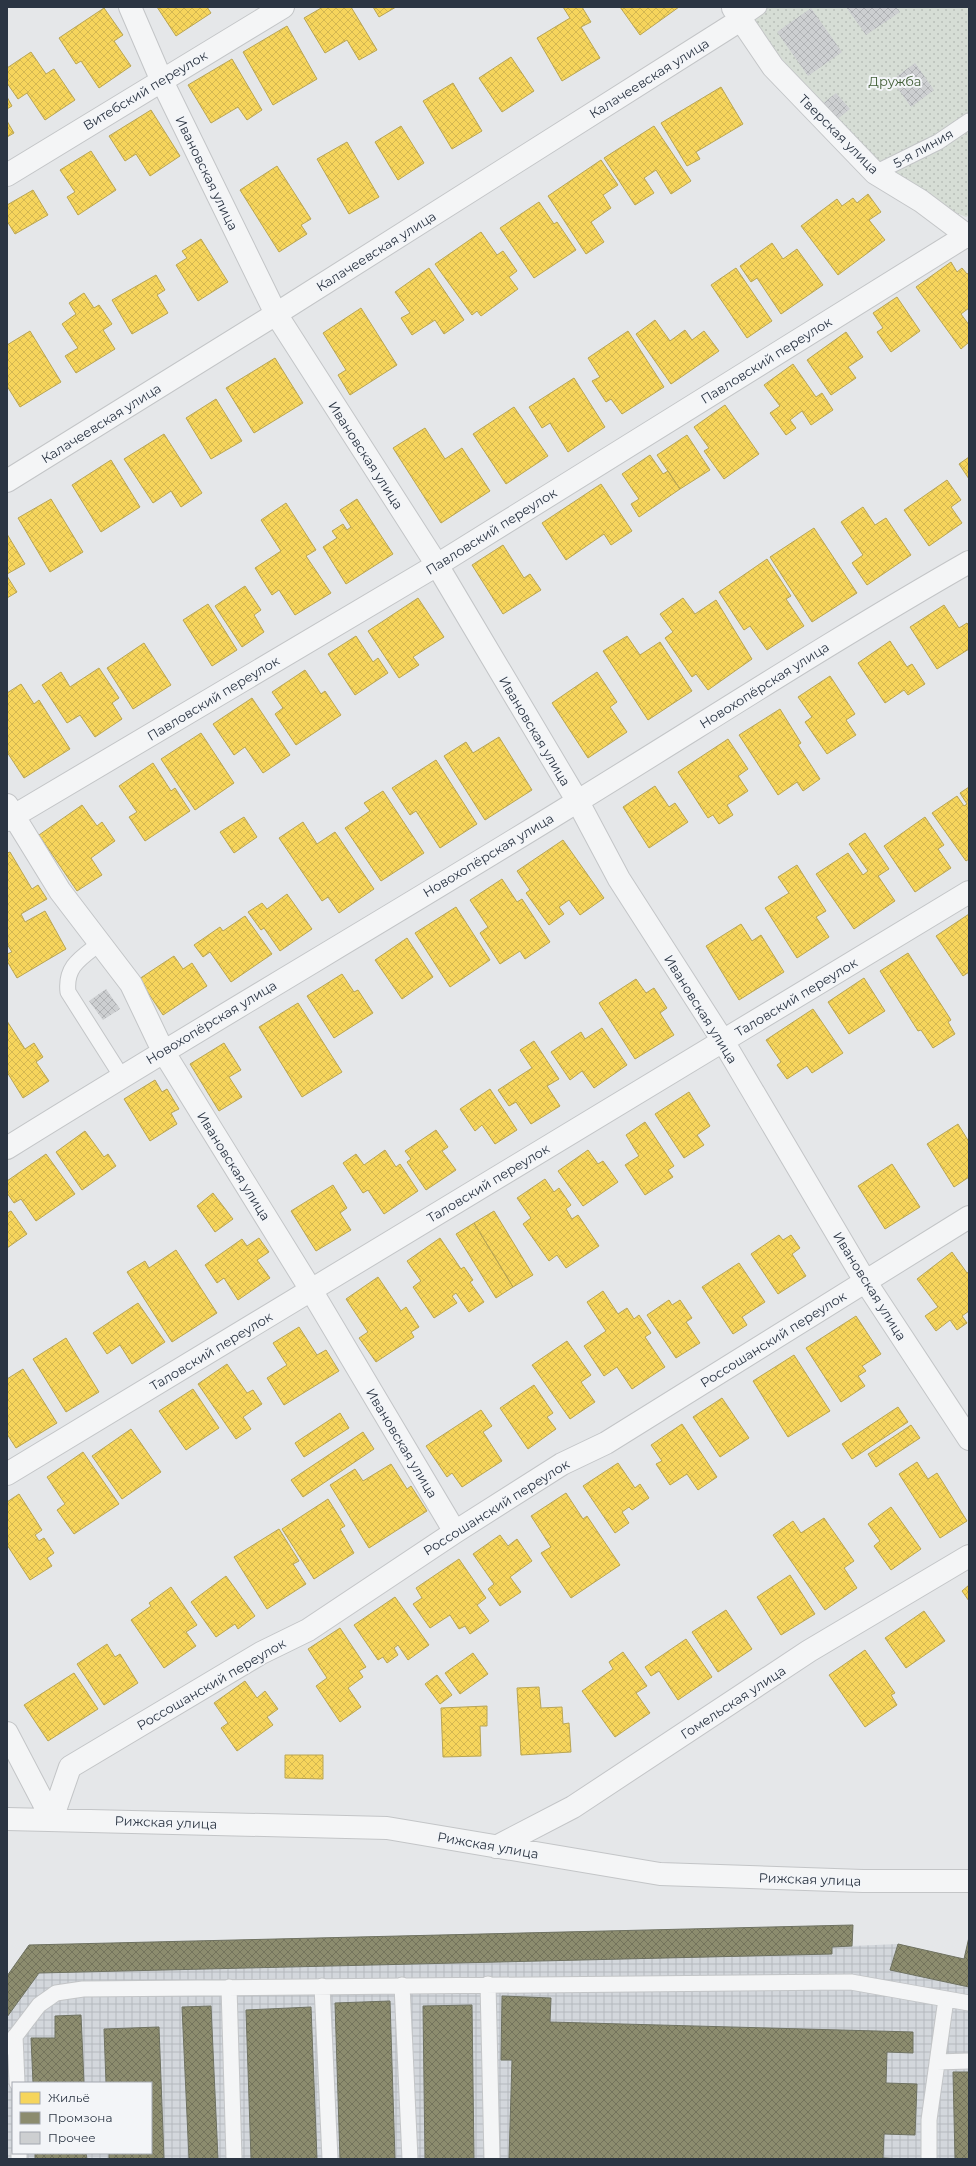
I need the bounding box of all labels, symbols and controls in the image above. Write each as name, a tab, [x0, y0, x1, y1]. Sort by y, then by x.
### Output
street label: Калачеевская улица	[586, 35, 712, 121]
street label: Витебский переулок	[80, 46, 210, 133]
park label: Дружба	[869, 73, 921, 89]
street label: Тверская улица	[796, 91, 882, 177]
street label: Ивановская улица	[172, 113, 242, 233]
street label: 5-я линия	[890, 125, 956, 171]
street label: Калачеевская улица	[313, 208, 439, 294]
street label: Павловский переулок	[698, 313, 835, 407]
street label: Калачеевская улица	[38, 380, 164, 466]
street label: Ивановская улица	[325, 398, 407, 512]
street label: Павловский переулок	[423, 484, 560, 578]
street label: Новохопёрская улица	[696, 639, 832, 731]
street label: Павловский переулок	[144, 652, 282, 744]
street label: Ивановская улица	[496, 673, 574, 789]
street label: Новохопёрская улица	[420, 810, 556, 900]
street label: Ивановская улица	[661, 952, 741, 1066]
street label: Таловский переулок	[732, 954, 861, 1040]
street label: Новохопёрская улица	[143, 977, 279, 1067]
street label: Ивановская улица	[194, 1109, 274, 1223]
street label: Таловский переулок	[424, 1140, 553, 1226]
street label: Ивановская улица	[830, 1229, 910, 1343]
street label: Россошанский переулок	[697, 1287, 849, 1391]
street label: Таловский переулок	[147, 1308, 276, 1394]
street label: Ивановская улица	[363, 1385, 441, 1501]
street label: Россошанский переулок	[420, 1455, 572, 1559]
street label: Россошанский переулок	[134, 1635, 289, 1733]
street label: Гомельская улица	[677, 1662, 789, 1742]
street label: Рижская улица	[114, 1812, 218, 1832]
street label: Рижская улица	[436, 1828, 540, 1862]
street label: Рижская улица	[758, 1869, 862, 1889]
legend	[12, 2082, 152, 2154]
text: Жильё	[48, 2090, 90, 2105]
text: Промзона	[48, 2110, 112, 2125]
text: Прочее	[48, 2130, 96, 2145]

